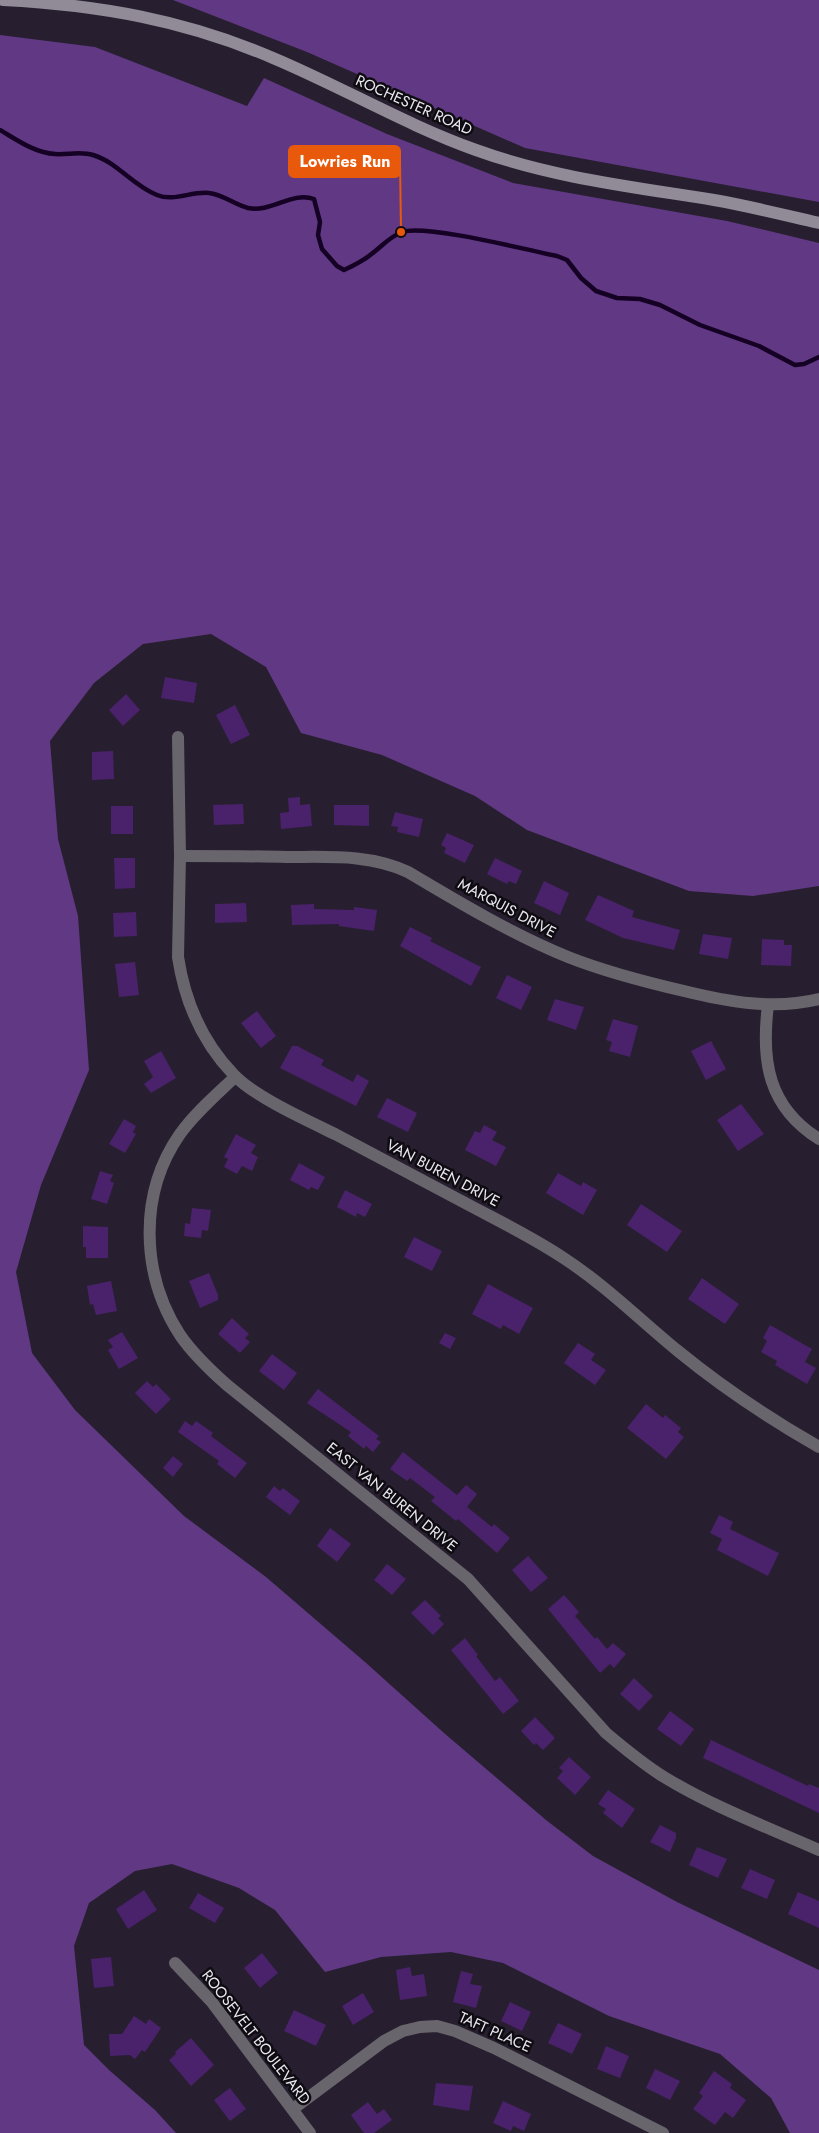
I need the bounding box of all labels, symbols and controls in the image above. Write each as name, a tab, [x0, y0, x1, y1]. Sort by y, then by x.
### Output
street label: ROCHESTER ROAD	[352, 69, 476, 141]
callout: Lowries Run	[289, 146, 400, 177]
text: Lowries Run	[300, 150, 390, 173]
street label: MARQUIS DRIVE	[454, 873, 560, 943]
street label: VAN BUREN DRIVE	[382, 1134, 504, 1212]
street label: EAST VAN BUREN DRIVE	[322, 1437, 462, 1557]
street label: ROOSEVELT BOULEVARD	[196, 1965, 316, 2109]
street label: TAFT PLACE	[455, 2006, 535, 2058]

